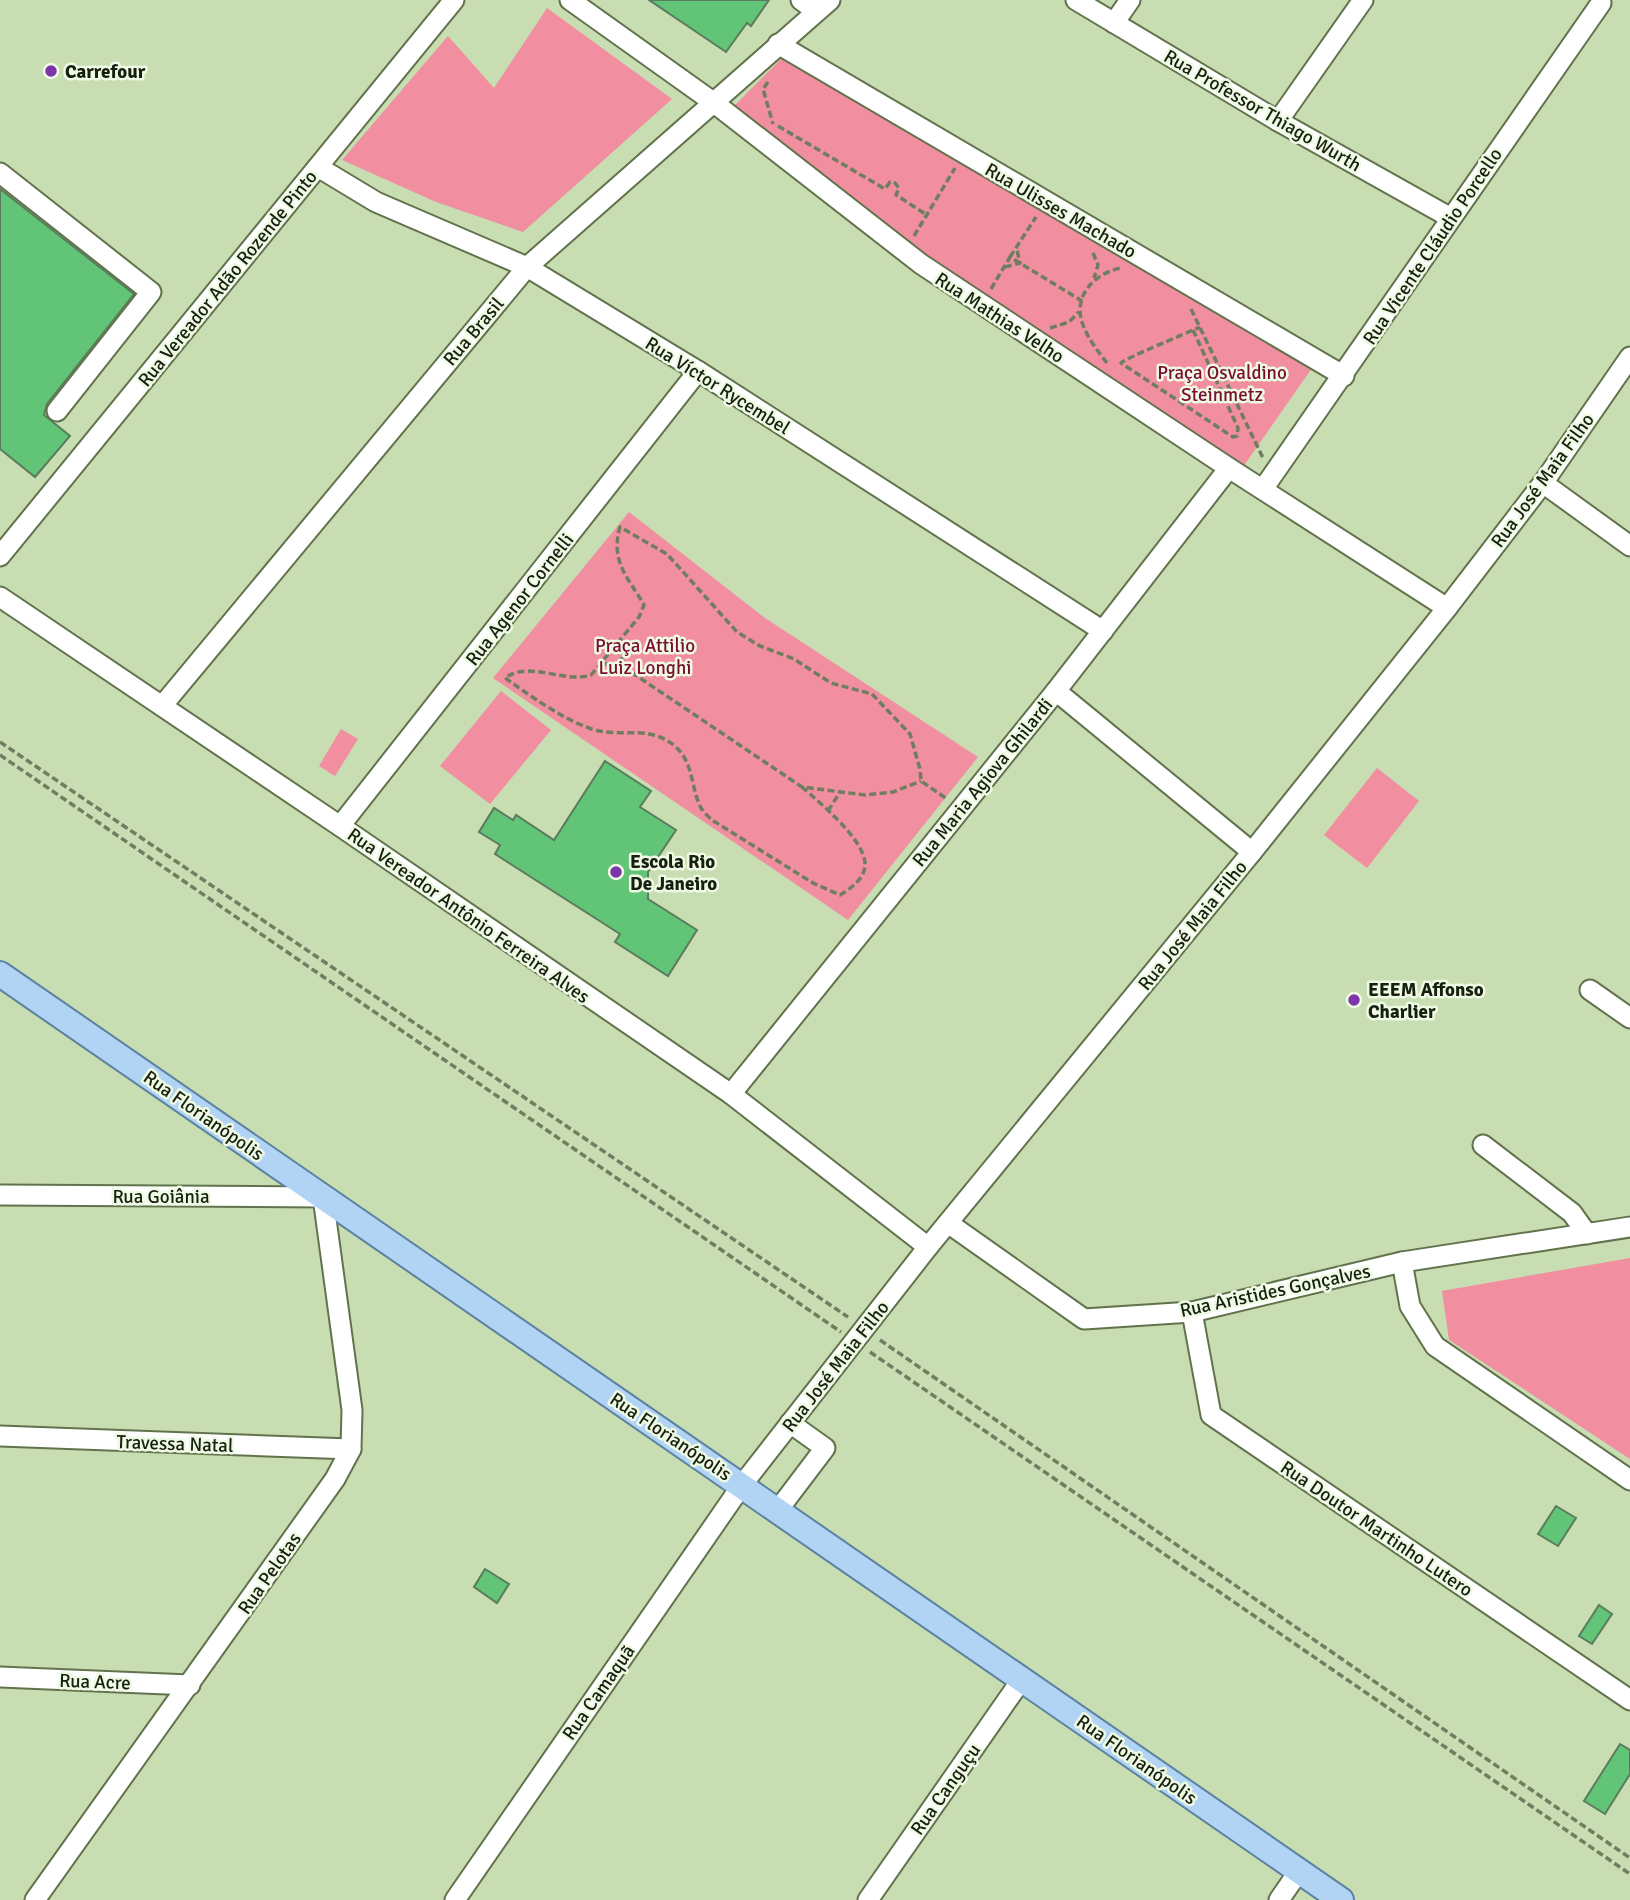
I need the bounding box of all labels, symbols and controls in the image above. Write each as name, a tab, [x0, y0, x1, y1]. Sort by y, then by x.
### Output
street label: Rua Professor Thiago Wurth	[1159, 44, 1366, 177]
place label: Carrefour	[65, 60, 146, 84]
marker: Carrefour	[43, 63, 59, 79]
street label: Rua Vicente Cláudio Porcello	[1358, 143, 1508, 350]
street label: Rua Ulisses Machado	[981, 158, 1141, 264]
street label: Rua Vereador Adão Rozende Pinto	[133, 165, 323, 392]
street label: Rua Mathias Velho	[930, 267, 1069, 369]
street label: Rua Brasil	[438, 293, 509, 371]
street label: Rua Víctor Rycembel	[641, 332, 794, 440]
park label: Praça Osvaldino Steinmetz	[1157, 361, 1287, 407]
street label: Rua José Maia Filho	[1486, 409, 1600, 553]
street label: Rua Agenor Cornelli	[461, 528, 579, 671]
park label: Praça Attilio Luiz Longhi	[595, 634, 695, 680]
street label: Rua Maria Agiova Ghilardi	[907, 693, 1058, 872]
street label: Rua Vereador Antônio Ferreira Alves	[343, 823, 594, 1009]
place label: Escola Rio De Janeiro	[630, 850, 717, 896]
street label: Rua José Maia Filho	[1133, 856, 1253, 996]
marker: Escola Rio De Janeiro	[608, 864, 624, 880]
place label: EEEM Affonso Charlier	[1368, 978, 1484, 1024]
marker: EEEM Affonso Charlier	[1346, 992, 1362, 1008]
street label: Rua Florianópolis	[139, 1065, 268, 1166]
street label: Rua Goiânia	[112, 1185, 210, 1209]
street label: Rua Aristides Gonçalves	[1178, 1259, 1373, 1323]
street label: Rua José Maia Filho	[777, 1296, 895, 1437]
street label: Rua Florianópolis	[605, 1387, 736, 1486]
street label: Travessa Natal	[116, 1430, 234, 1458]
street label: Rua Doutor Martinho Lutero	[1276, 1455, 1477, 1602]
street label: Rua Pelotas	[233, 1528, 307, 1619]
street label: Rua Camaquã	[557, 1640, 640, 1745]
street label: Rua Acre	[59, 1669, 131, 1695]
street label: Rua Florianópolis	[1072, 1709, 1201, 1810]
street label: Rua Canguçu	[906, 1739, 986, 1840]

